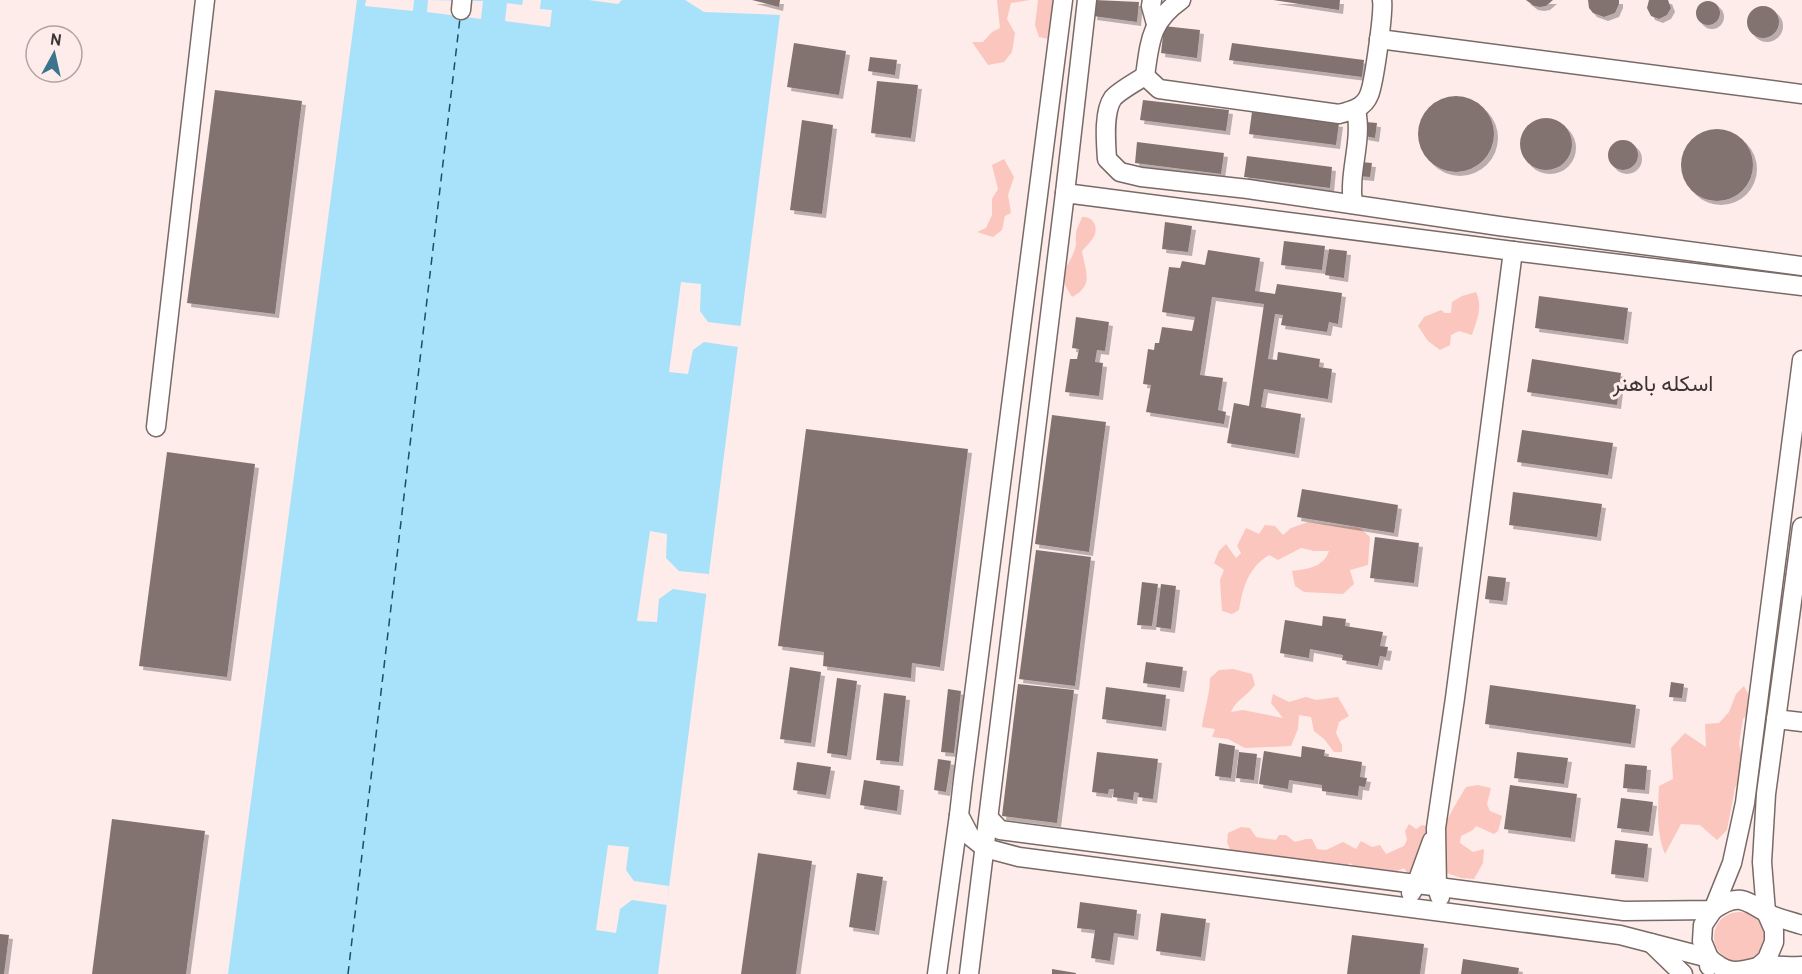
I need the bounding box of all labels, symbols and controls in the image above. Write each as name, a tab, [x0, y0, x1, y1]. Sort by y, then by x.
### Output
north arrow	[24, 24, 84, 84]
text: N	[49, 30, 63, 52]
district label: اسکله باهنر	[1612, 372, 1713, 399]

